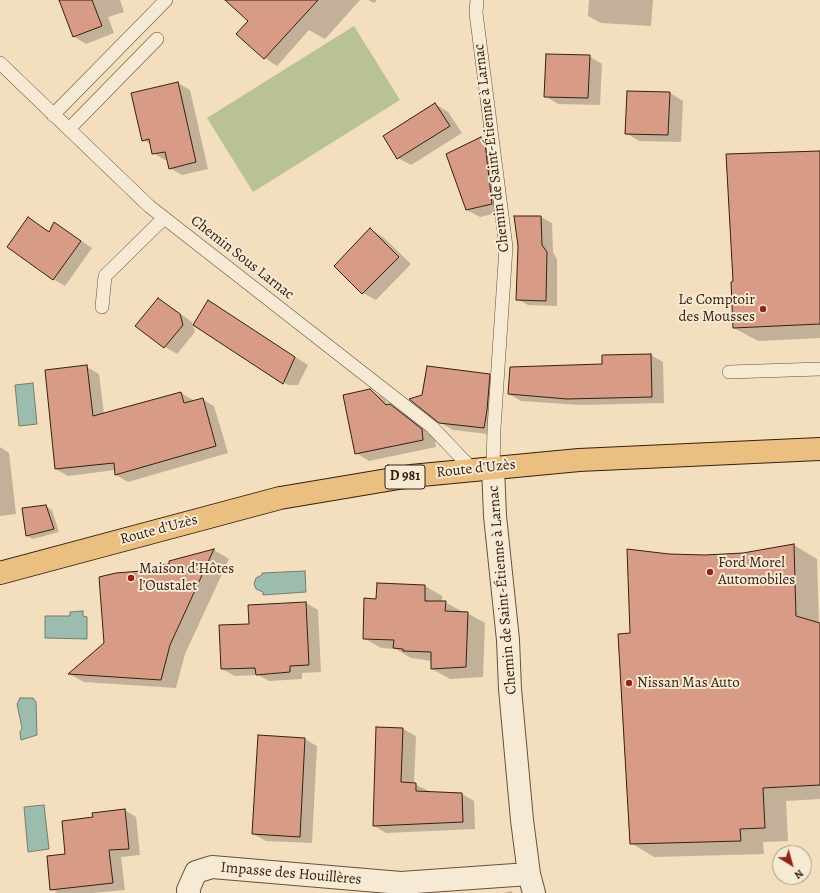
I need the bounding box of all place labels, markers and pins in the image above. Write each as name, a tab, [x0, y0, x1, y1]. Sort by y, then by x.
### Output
place label: Le Comptoir des Mousses	[678, 291, 755, 326]
marker: Le Comptoir des Mousses	[758, 304, 768, 314]
place label: Ford Morel Automobiles	[718, 554, 795, 589]
place label: Maison d’Hôtes l’Oustalet	[139, 560, 234, 595]
marker: Ford Morel Automobiles	[705, 567, 715, 577]
marker: Maison d’Hôtes l’Oustalet	[126, 573, 136, 583]
place label: Nissan Mas Auto	[637, 674, 740, 692]
marker: Nissan Mas Auto	[624, 678, 634, 688]

